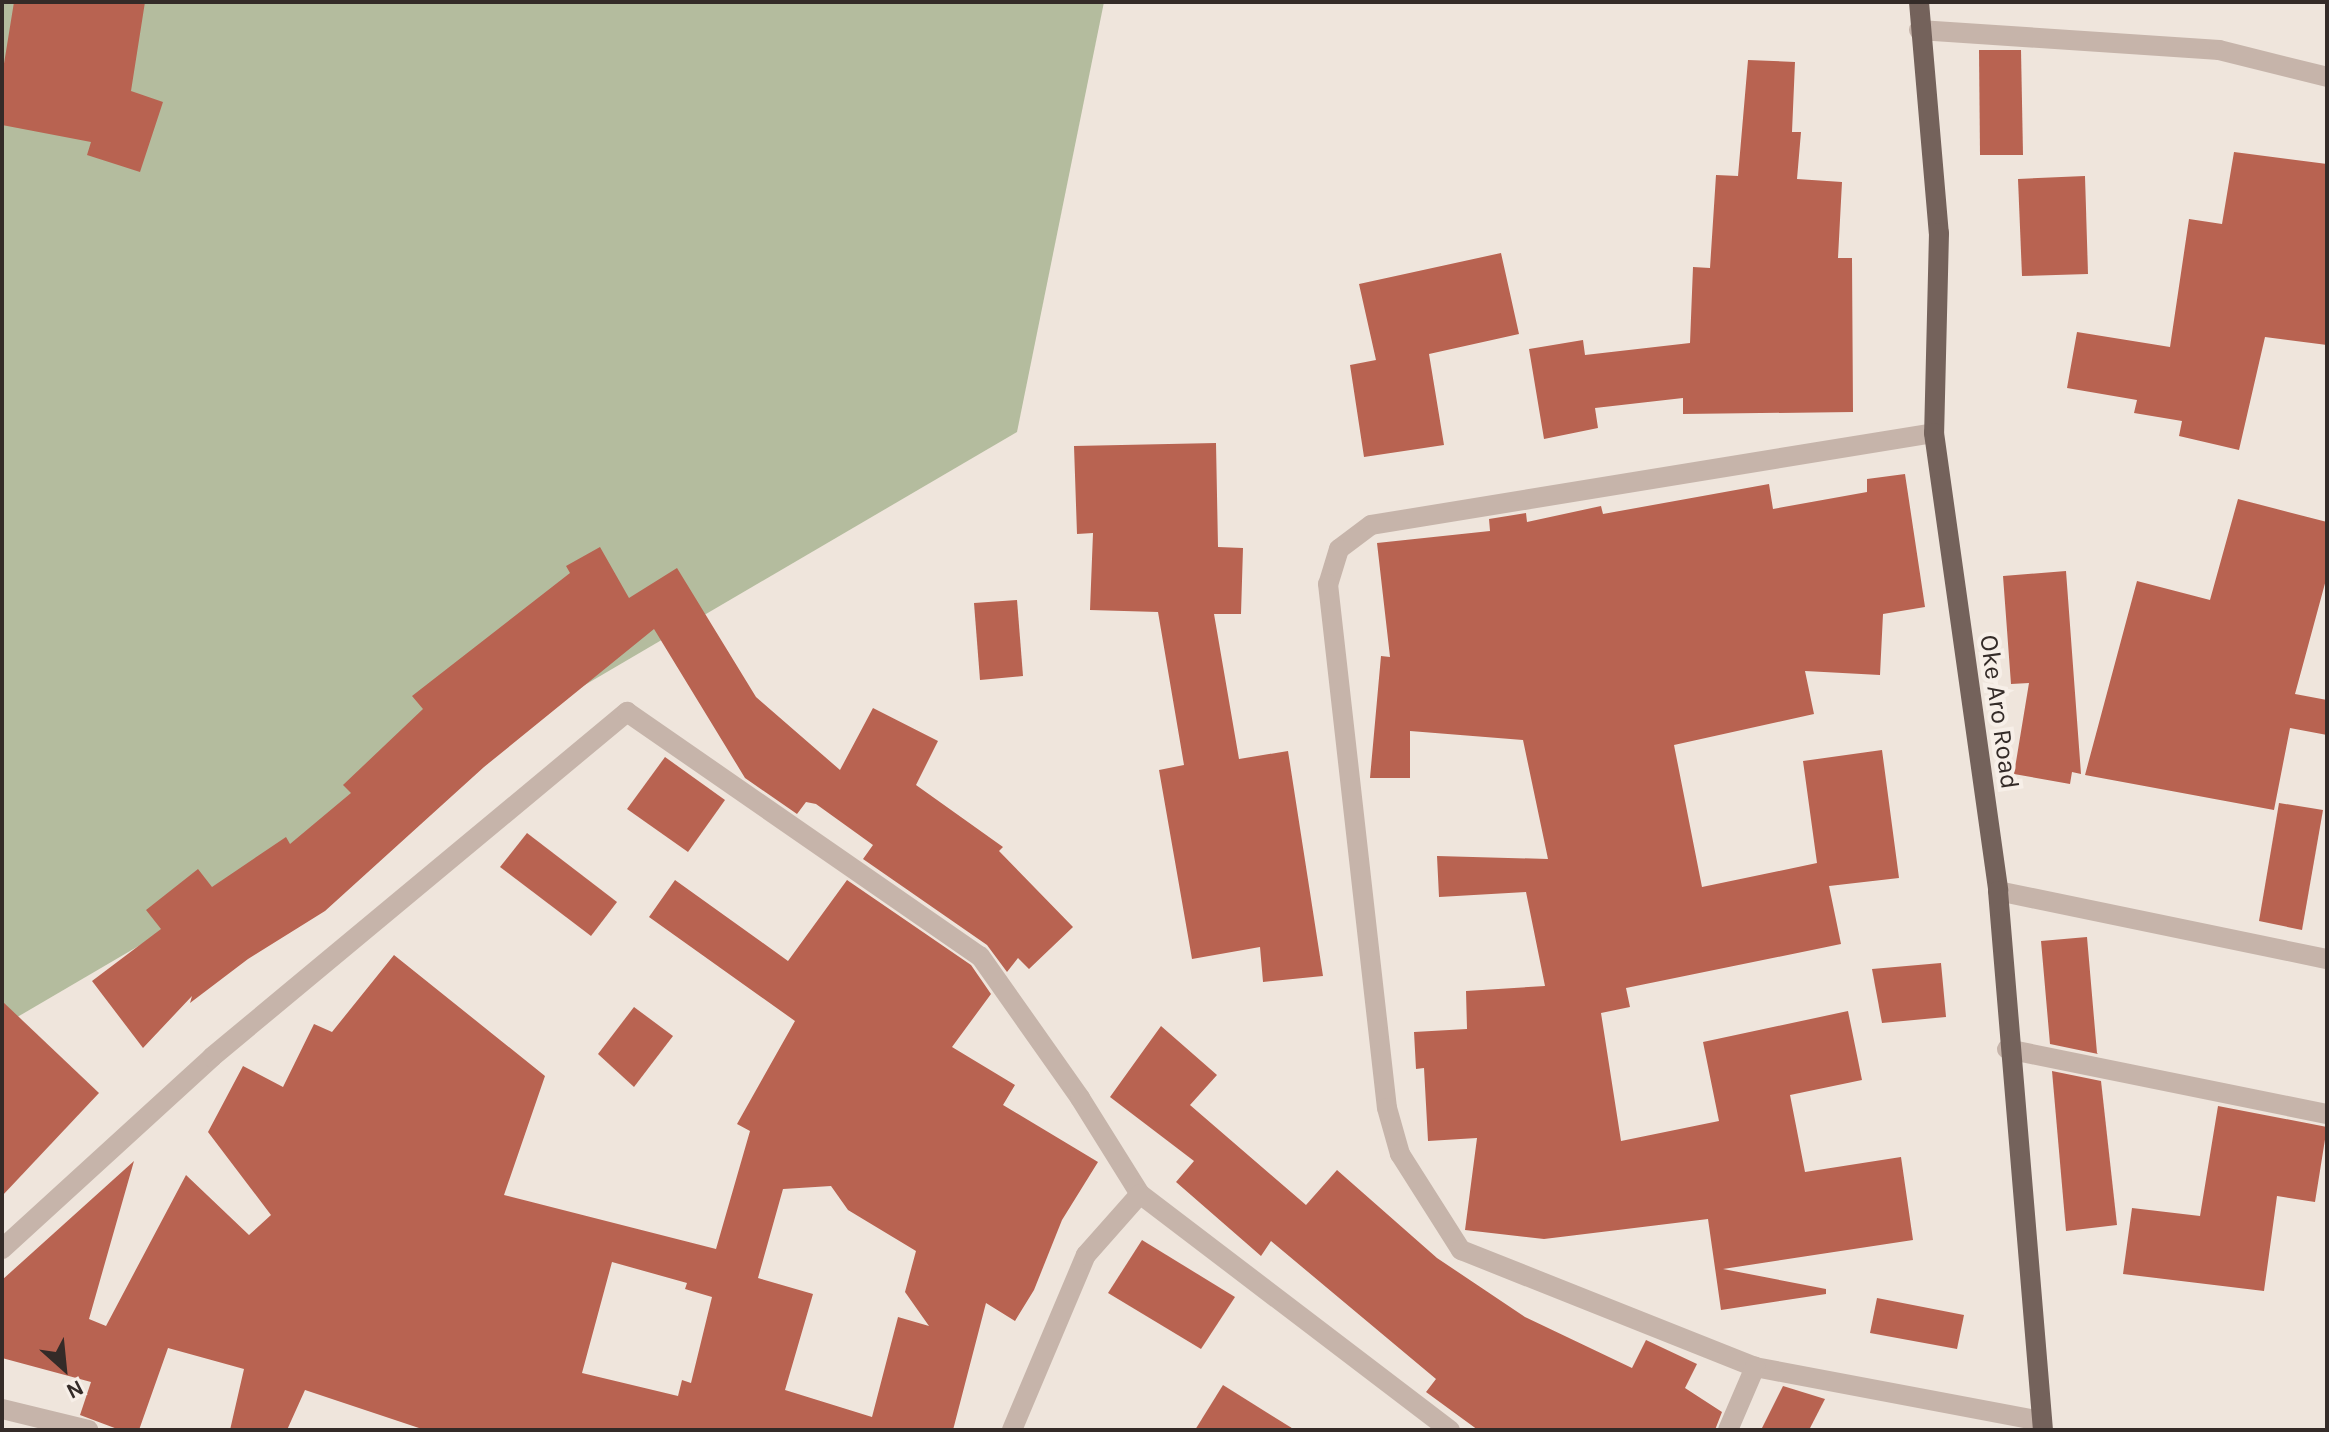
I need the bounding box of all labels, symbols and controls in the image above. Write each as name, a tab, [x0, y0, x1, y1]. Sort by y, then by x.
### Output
street label: Oke Aro Road	[1973, 633, 2025, 791]
north arrow	[24, 1328, 104, 1408]
text: N	[62, 1374, 88, 1405]

